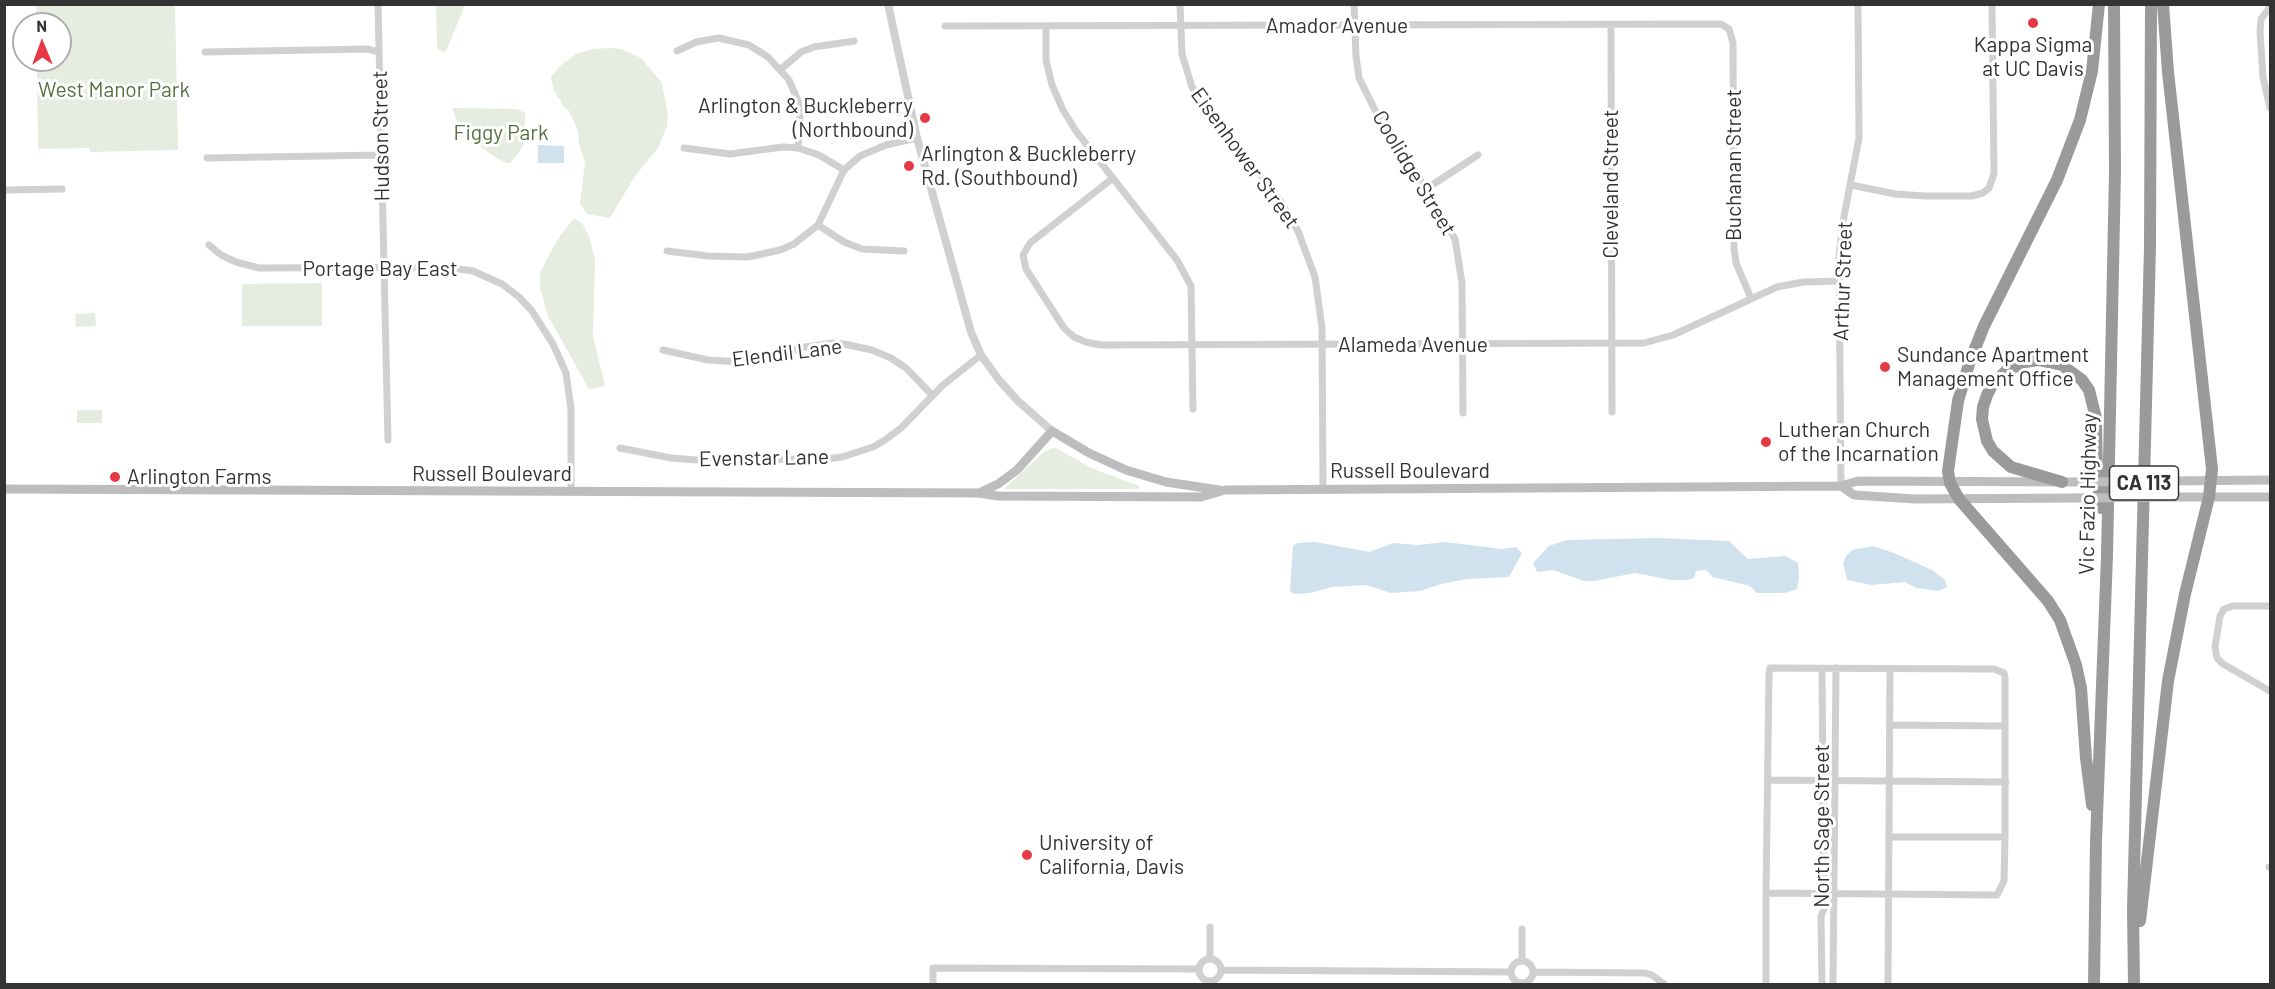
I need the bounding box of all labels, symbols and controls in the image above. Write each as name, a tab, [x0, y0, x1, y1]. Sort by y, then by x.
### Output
north arrow	[12, 12, 72, 72]
street label: Amador Avenue	[1266, 13, 1408, 39]
text: N	[36, 16, 47, 35]
marker: Kappa Sigma at UC Davis	[2026, 16, 2040, 30]
place label: Kappa Sigma at UC Davis	[1974, 32, 2092, 82]
street label: Hudson Street	[367, 70, 395, 202]
park label: West Manor Park	[38, 77, 190, 103]
street label: Eisenhower Street	[1185, 83, 1305, 233]
street label: Buchanan Street	[1721, 89, 1747, 241]
place label: Arlington & Buckleberry (Northbound)	[698, 93, 913, 143]
street label: Coolidge Street	[1367, 106, 1461, 240]
street label: Cleveland Street	[1598, 109, 1624, 259]
marker: Arlington & Buckleberry (Northbound)	[918, 111, 932, 125]
park label: Figgy Park	[454, 120, 548, 146]
place label: Arlington & Buckleberry Rd. (Southbound)	[921, 141, 1136, 191]
marker: Arlington & Buckleberry Rd. (Southbound)	[902, 159, 916, 173]
street label: Arthur Street	[1828, 221, 1858, 341]
street label: Portage Bay East	[302, 256, 458, 282]
street label: Alameda Avenue	[1338, 332, 1488, 358]
street label: Elendil Lane	[730, 334, 844, 372]
place label: Sundance Apartment Management Office	[1897, 342, 2089, 392]
marker: Sundance Apartment Management Office	[1878, 360, 1892, 374]
street label: Vic Fazio Highway	[2074, 413, 2102, 575]
place label: Lutheran Church of the Incarnation	[1778, 417, 1939, 467]
marker: Lutheran Church of the Incarnation	[1759, 435, 1773, 449]
street label: Evenstar Lane	[699, 444, 829, 472]
street label: Russell Boulevard	[1330, 458, 1490, 484]
street label: Russell Boulevard	[412, 461, 572, 487]
place label: Arlington Farms	[127, 464, 272, 490]
road number: CA 113	[2110, 466, 2178, 500]
marker: Arlington Farms	[108, 470, 122, 484]
street label: North Sage Street	[1809, 744, 1835, 908]
place label: University of California, Davis	[1039, 830, 1184, 880]
marker: University of California, Davis	[1020, 848, 1034, 862]

